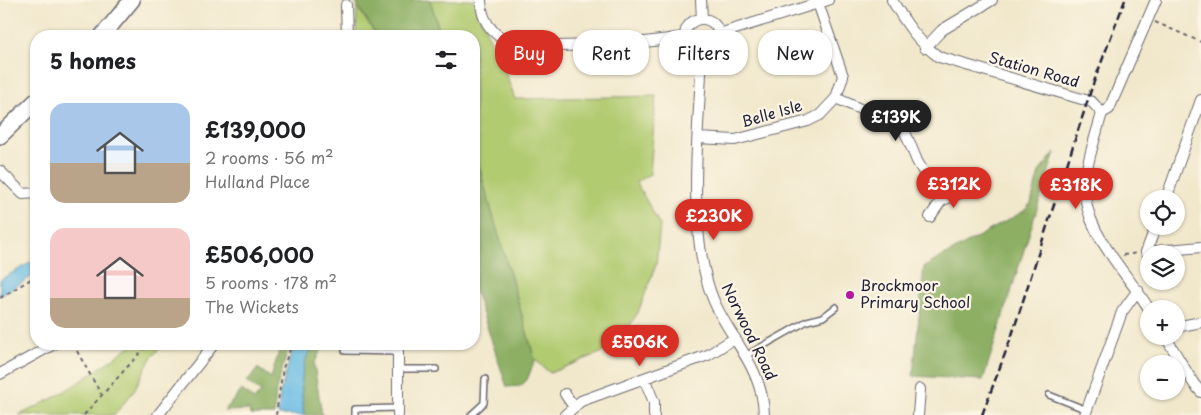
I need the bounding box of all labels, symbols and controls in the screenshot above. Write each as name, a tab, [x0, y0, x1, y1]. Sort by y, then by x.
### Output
chip: Buy	[495, 30, 563, 75]
chip: Rent	[573, 30, 649, 75]
chip: Filters	[659, 30, 748, 75]
chip: New	[758, 30, 832, 75]
text: 5 homes	[50, 44, 136, 76]
street label: Station Road	[986, 45, 1082, 92]
icon: filters	[432, 46, 460, 74]
street label: Belle Isle	[738, 93, 805, 132]
pin: £139K	[861, 100, 931, 142]
text: £139K	[871, 104, 921, 128]
text: £139,000	[205, 113, 306, 145]
icon: home	[90, 123, 150, 183]
text: 2 rooms · 56 m²	[205, 145, 334, 169]
pin: £312K	[919, 166, 989, 209]
pin: £318K	[1041, 168, 1111, 210]
text: Hulland Place	[205, 169, 310, 193]
text: £312K	[927, 171, 981, 195]
text: £318K	[1050, 172, 1102, 196]
map controls	[1140, 190, 1185, 400]
button: locate	[1140, 190, 1185, 235]
pin: £230K	[679, 198, 749, 241]
text: £230K	[686, 203, 742, 227]
text: £506,000	[205, 238, 314, 270]
button: layers	[1140, 245, 1185, 290]
icon: home	[90, 248, 150, 308]
text: 5 rooms · 178 m²	[205, 270, 337, 294]
place label: Brockmoor Primary School	[860, 273, 970, 313]
street label: Norwood Road	[717, 279, 784, 384]
marker: Brockmoor Primary School	[844, 289, 856, 301]
text: The Wickets	[205, 294, 299, 318]
button: +	[1140, 300, 1185, 345]
pin: £506K	[605, 324, 675, 367]
text: £506K	[612, 329, 668, 353]
button: −	[1140, 355, 1185, 400]

